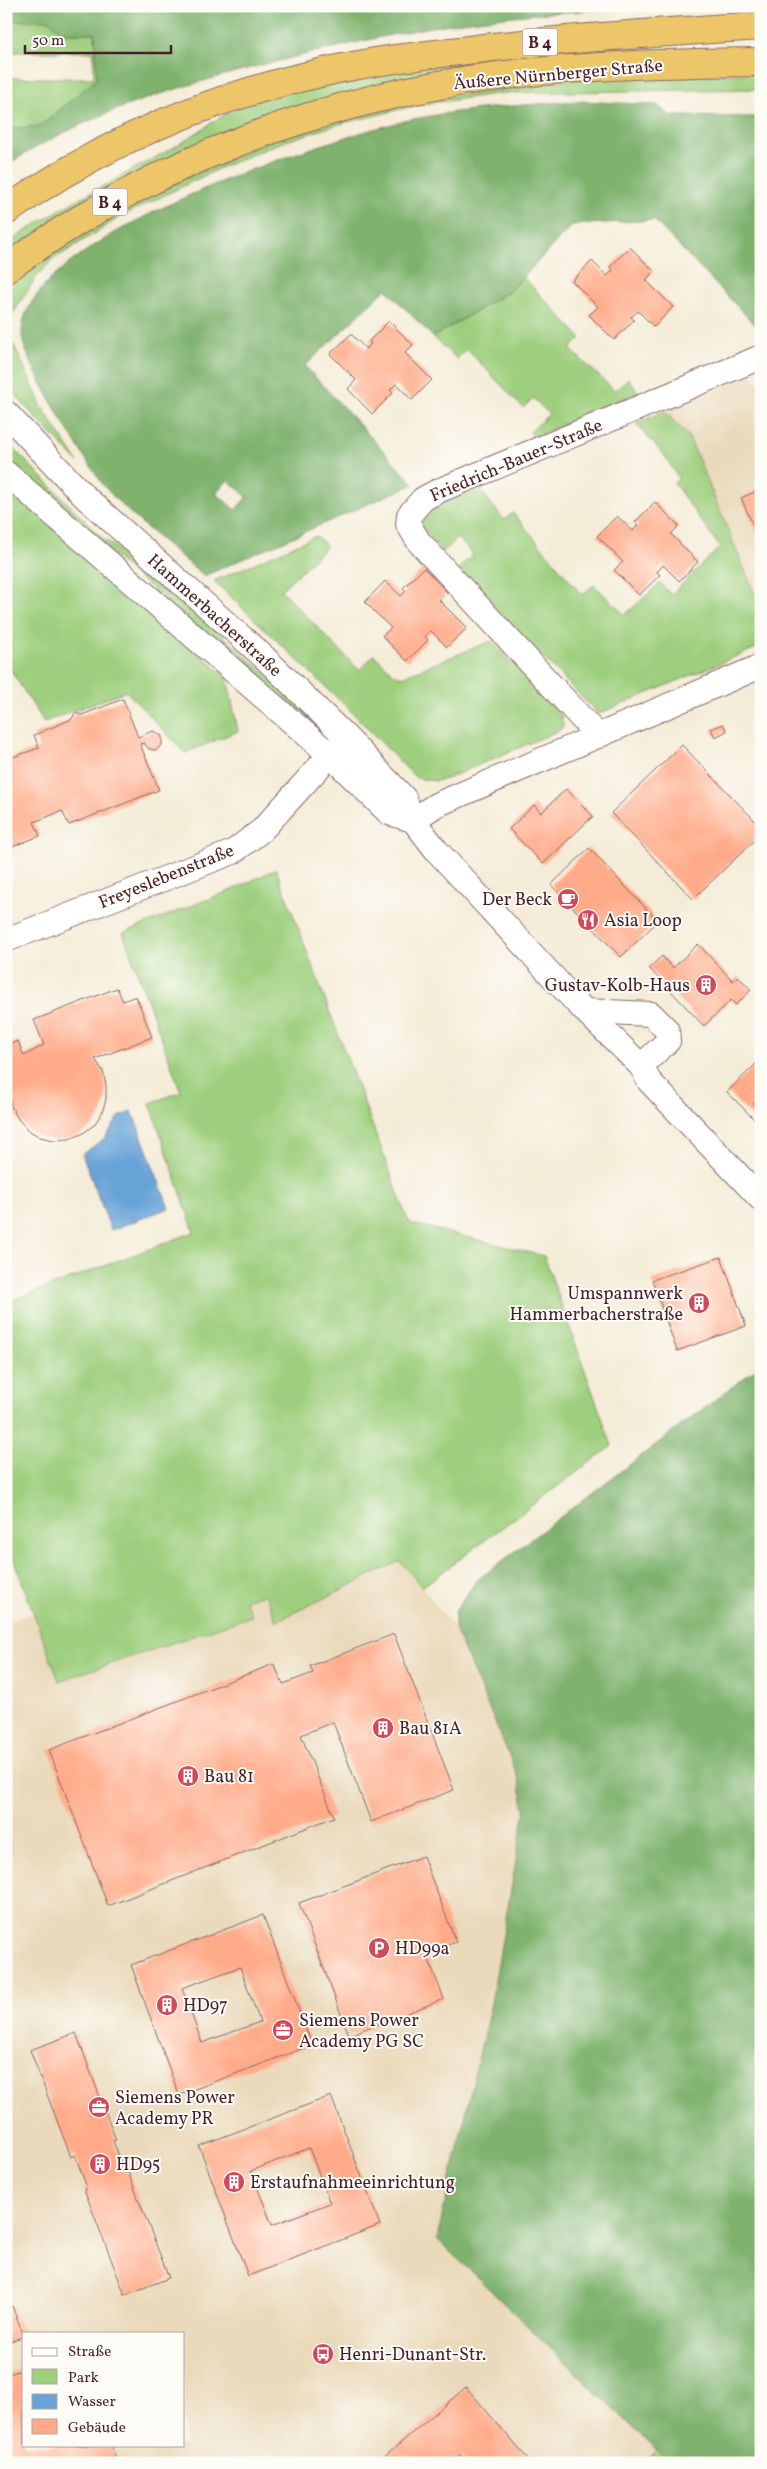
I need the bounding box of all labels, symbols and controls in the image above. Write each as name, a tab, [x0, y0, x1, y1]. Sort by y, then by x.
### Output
scale bar	[25, 22, 171, 54]
road number: B 4	[522, 28, 558, 56]
text: 50 m	[32, 31, 64, 52]
street label: Äußere Nürnberger Straße	[452, 54, 664, 97]
road number: B 4	[92, 188, 128, 216]
street label: Friedrich-Bauer-Straße	[426, 414, 607, 509]
street label: Hammerbacherstraße	[141, 549, 287, 683]
street label: Freyeslebenstraße	[95, 839, 238, 916]
cafe icon: Der Beck	[556, 887, 580, 911]
place label: Der Beck	[482, 888, 552, 913]
restaurant icon: Asia Loop	[576, 908, 600, 932]
place label: Asia Loop	[604, 909, 682, 934]
building icon: Gustav-Kolb-Haus	[694, 973, 718, 997]
place label: Gustav-Kolb-Haus	[545, 974, 690, 999]
place label: Umspannwerk Hammerbacherstraße	[510, 1282, 683, 1328]
building icon: Umspannwerk Hammerbacherstraße	[687, 1291, 711, 1315]
building icon: Bau 81A	[371, 1716, 395, 1740]
place label: Bau 81A	[399, 1717, 462, 1742]
building icon: Bau 81	[176, 1764, 200, 1788]
place label: Bau 81	[204, 1765, 254, 1790]
parking icon: HD99a	[367, 1936, 391, 1960]
place label: HD99a	[395, 1937, 450, 1962]
building icon: HD97	[155, 1993, 179, 2017]
place label: HD97	[183, 1994, 228, 2019]
place label: Siemens Power Academy PG SC	[299, 2009, 424, 2055]
office icon: Siemens Power Academy PG SC	[271, 2018, 295, 2042]
place label: Siemens Power Academy PR	[115, 2086, 235, 2132]
office icon: Siemens Power Academy PR	[87, 2095, 111, 2119]
building icon: HD95	[88, 2152, 112, 2176]
place label: HD95	[116, 2153, 161, 2178]
building icon: Erstaufnahmeeinrichtung	[222, 2170, 246, 2194]
place label: Erstaufnahmeeinrichtung	[250, 2171, 455, 2196]
legend	[22, 2332, 185, 2446]
text: Straße	[68, 2342, 111, 2363]
bus stop icon: Henri-Dunant-Str.	[311, 2342, 335, 2366]
place label: Henri-Dunant-Str.	[339, 2343, 486, 2368]
text: Park	[68, 2368, 99, 2389]
text: Wasser	[68, 2392, 116, 2413]
text: Gebäude	[68, 2418, 126, 2439]

